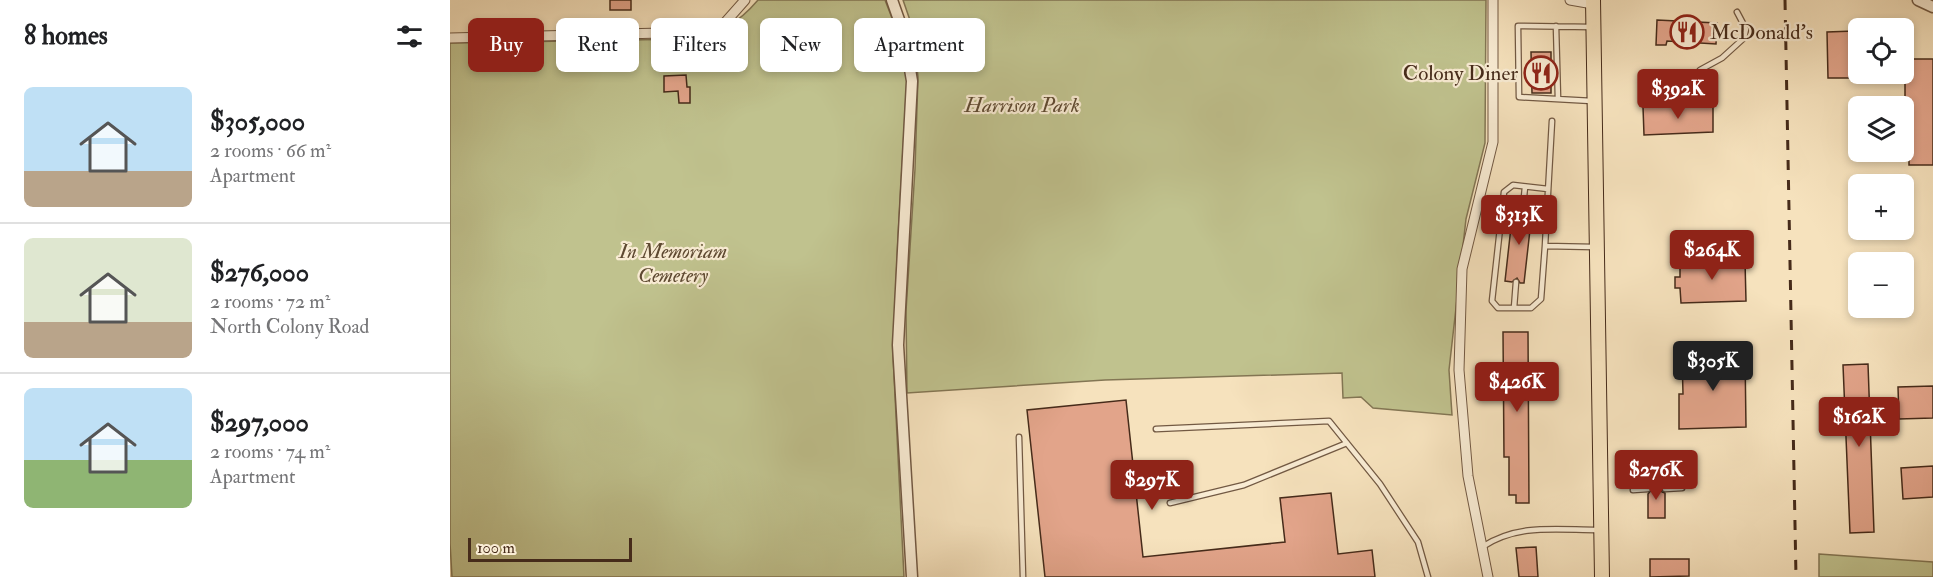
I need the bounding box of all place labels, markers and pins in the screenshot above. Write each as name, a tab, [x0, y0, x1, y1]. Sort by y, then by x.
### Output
restaurant icon: McDonald's	[1669, 14, 1705, 50]
place label: McDonald's	[1710, 19, 1813, 46]
restaurant icon: Colony Diner	[1523, 55, 1559, 91]
place label: Colony Diner	[1403, 60, 1518, 87]
pin: $392K	[1636, 69, 1720, 120]
pin: $313K	[1477, 195, 1561, 246]
pin: $264K	[1670, 230, 1754, 281]
pin: $305K	[1671, 341, 1755, 392]
pin: $426K	[1475, 362, 1559, 413]
pin: $162K	[1817, 397, 1901, 448]
pin: $276K	[1614, 450, 1698, 501]
pin: $297K	[1110, 460, 1194, 511]

